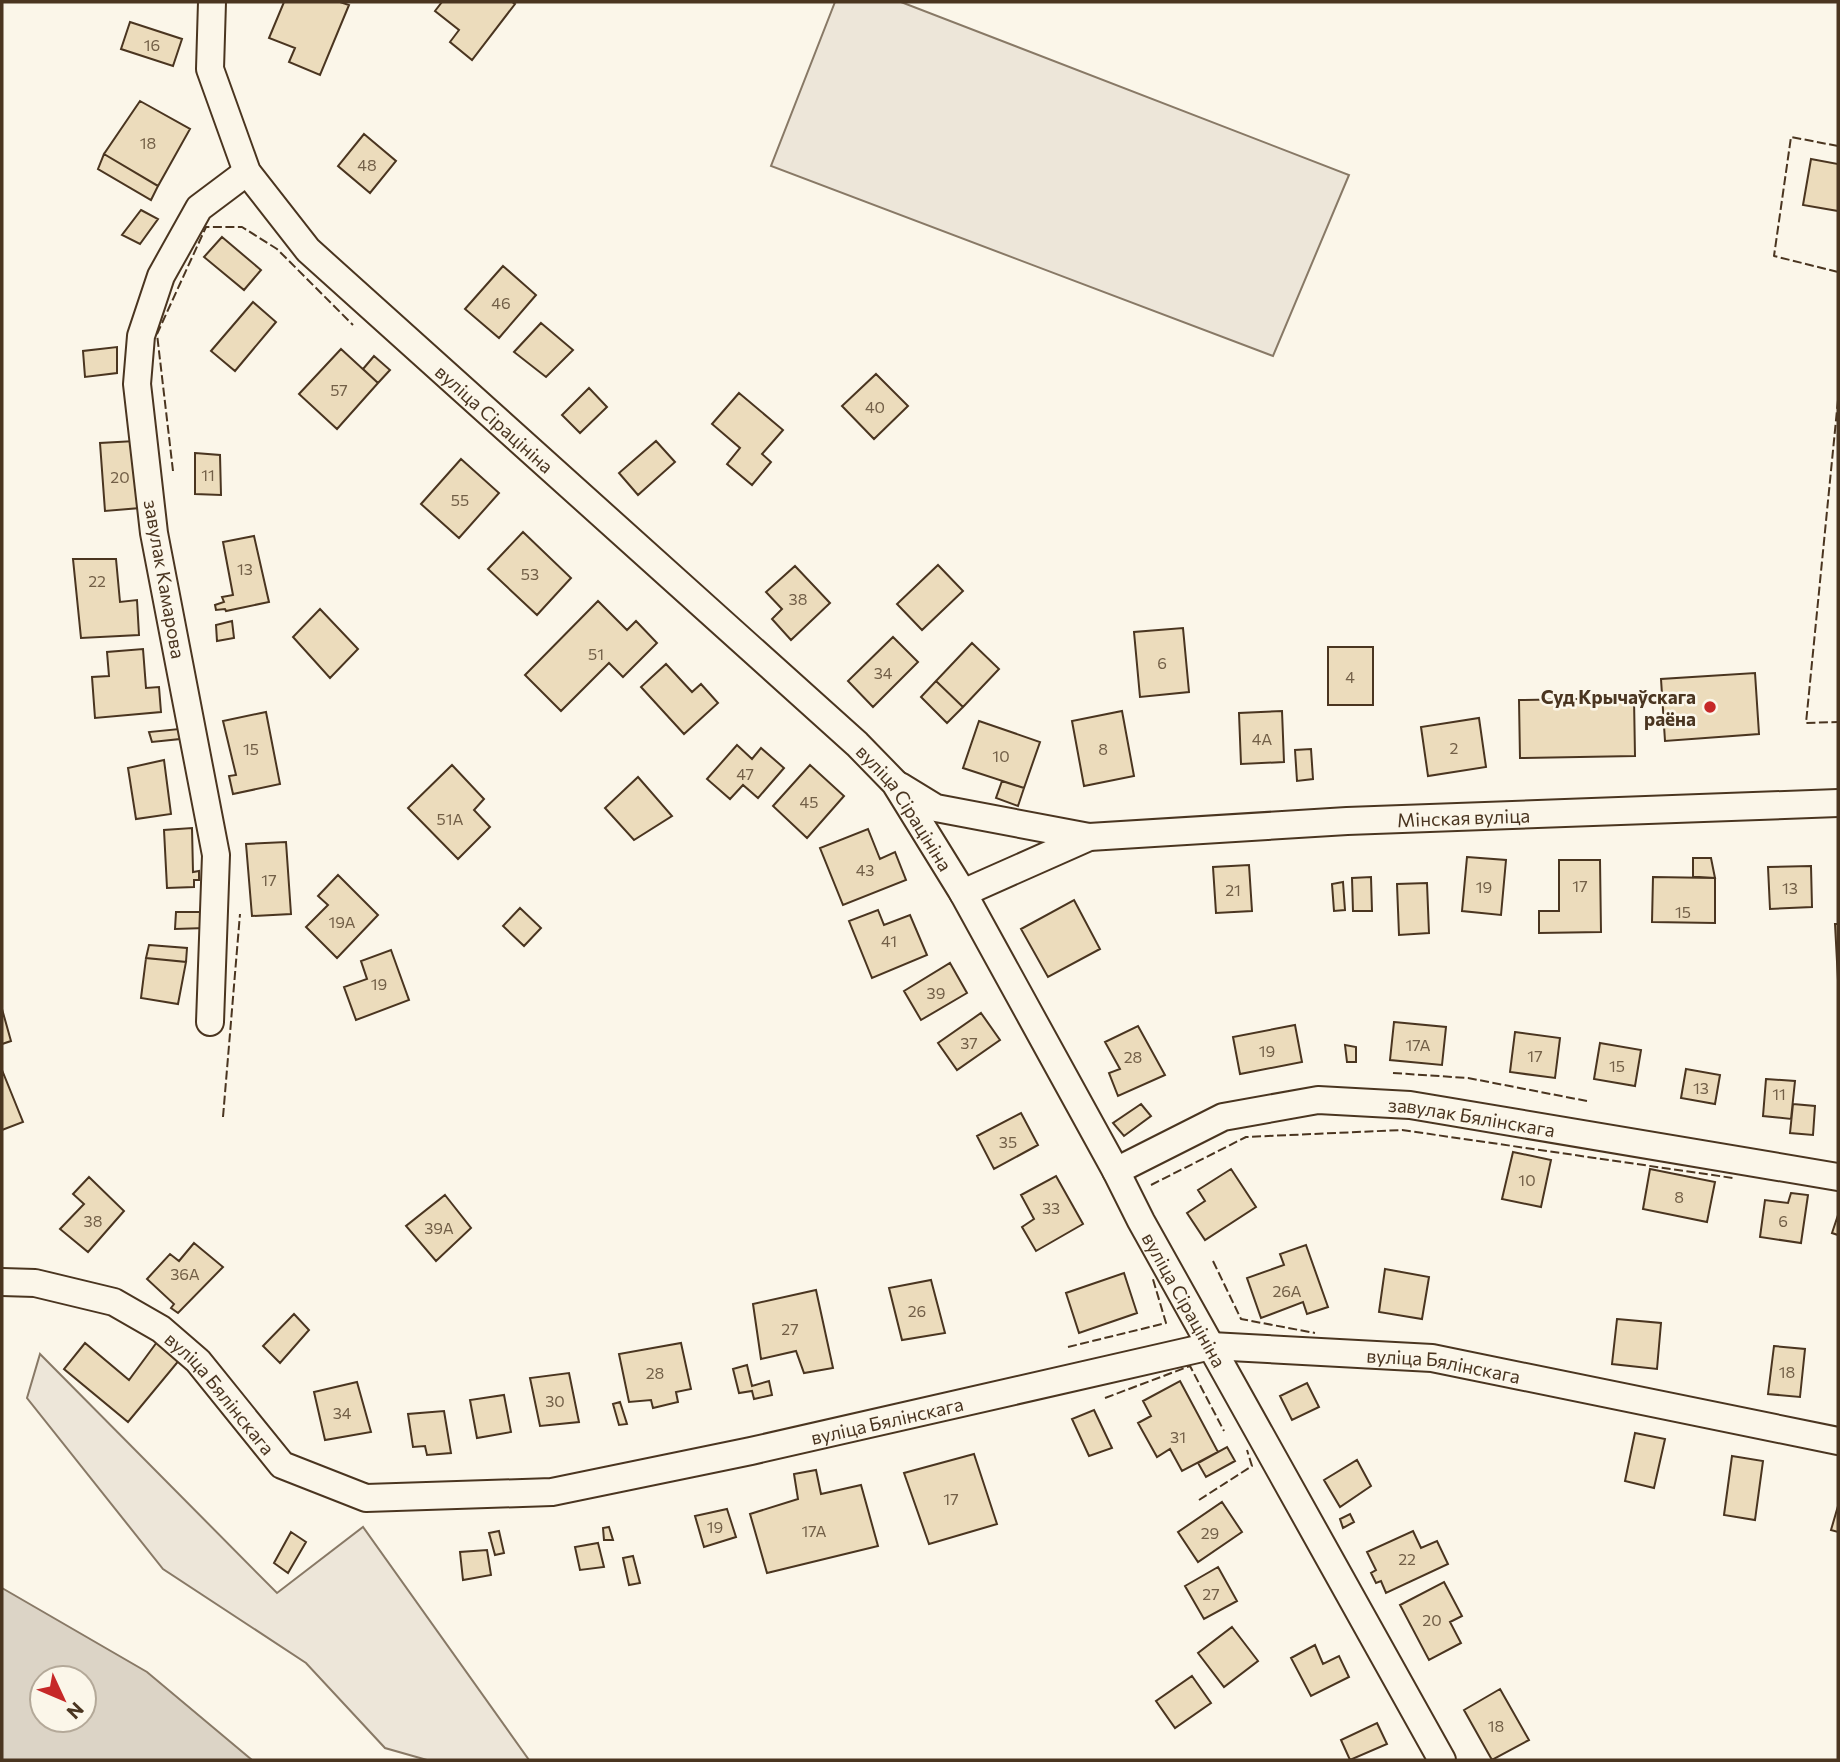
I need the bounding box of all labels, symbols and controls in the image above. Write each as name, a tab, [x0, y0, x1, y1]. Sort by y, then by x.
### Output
house number: 16	[144, 35, 160, 54]
house number: 18	[140, 133, 156, 152]
house number: 48	[357, 155, 377, 174]
house number: 46	[491, 293, 511, 312]
street label: вуліца Сірацініна	[431, 359, 559, 477]
house number: 57	[330, 380, 348, 399]
house number: 40	[865, 397, 885, 416]
house number: 11	[201, 465, 215, 484]
house number: 20	[110, 467, 130, 486]
house number: 55	[451, 490, 469, 509]
street label: завулак Камарова	[140, 498, 190, 660]
house number: 13	[237, 559, 253, 578]
house number: 53	[521, 564, 539, 583]
house number: 22	[88, 571, 106, 590]
house number: 38	[789, 589, 807, 608]
house number: 51	[588, 644, 604, 663]
house number: 6	[1157, 653, 1167, 672]
house number: 34	[874, 663, 893, 682]
house number: 4	[1345, 667, 1355, 686]
place label: Суд Крычаўскага раёна	[1541, 685, 1696, 730]
marker: Суд Крычаўскага раёна	[1702, 699, 1718, 715]
house number: 4А	[1252, 729, 1272, 748]
house number: 2	[1450, 738, 1459, 757]
house number: 15	[243, 739, 259, 758]
street label: вуліца Сірацініна	[852, 739, 958, 875]
house number: 8	[1098, 739, 1108, 758]
house number: 10	[992, 746, 1010, 765]
house number: 47	[736, 764, 754, 783]
house number: 45	[800, 792, 818, 811]
street label: Мінская вуліца	[1397, 803, 1530, 831]
house number: 51А	[436, 809, 464, 828]
house number: 43	[856, 860, 874, 879]
house number: 17	[261, 870, 277, 889]
house number: 17	[1572, 876, 1588, 895]
house number: 19	[1476, 877, 1492, 896]
house number: 13	[1782, 878, 1798, 897]
house number: 21	[1225, 880, 1241, 899]
house number: 15	[1675, 902, 1691, 921]
house number: 19А	[328, 912, 356, 931]
house number: 41	[881, 931, 897, 950]
house number: 19	[371, 974, 387, 993]
house number: 39	[927, 983, 945, 1002]
house number: 37	[960, 1033, 978, 1052]
house number: 17А	[1406, 1035, 1430, 1054]
house number: 19	[1259, 1041, 1275, 1060]
house number: 17	[1527, 1046, 1543, 1065]
house number: 28	[1124, 1047, 1142, 1066]
house number: 15	[1609, 1056, 1625, 1075]
house number: 13	[1693, 1078, 1709, 1097]
house number: 11	[1772, 1084, 1786, 1103]
street label: завулак Бялінскага	[1387, 1092, 1557, 1141]
house number: 35	[999, 1132, 1017, 1151]
house number: 10	[1518, 1170, 1536, 1189]
house number: 8	[1674, 1187, 1684, 1206]
house number: 33	[1042, 1198, 1060, 1217]
house number: 38	[84, 1211, 102, 1230]
house number: 6	[1778, 1211, 1788, 1230]
house number: 39А	[424, 1218, 454, 1237]
street label: вуліца Сірацініна	[1138, 1228, 1232, 1371]
house number: 36А	[170, 1264, 200, 1283]
house number: 26А	[1272, 1281, 1302, 1300]
house number: 26	[908, 1301, 926, 1320]
house number: 27	[781, 1319, 799, 1338]
street label: вуліца Бялінскага	[161, 1327, 280, 1459]
street label: вуліца Бялінскага	[1366, 1343, 1523, 1387]
house number: 18	[1779, 1362, 1795, 1381]
house number: 28	[646, 1363, 664, 1382]
house number: 30	[545, 1391, 565, 1410]
street label: вуліца Бялінскага	[808, 1391, 965, 1449]
house number: 34	[333, 1403, 352, 1422]
house number: 31	[1170, 1427, 1186, 1446]
house number: 17	[943, 1489, 959, 1508]
house number: 19	[707, 1517, 723, 1536]
house number: 17А	[802, 1521, 826, 1540]
house number: 29	[1201, 1523, 1219, 1542]
house number: 22	[1398, 1549, 1416, 1568]
house number: 27	[1202, 1584, 1220, 1603]
house number: 20	[1422, 1610, 1442, 1629]
north arrow	[28, 1664, 98, 1734]
text: N	[62, 1698, 89, 1724]
house number: 18	[1488, 1716, 1504, 1735]

